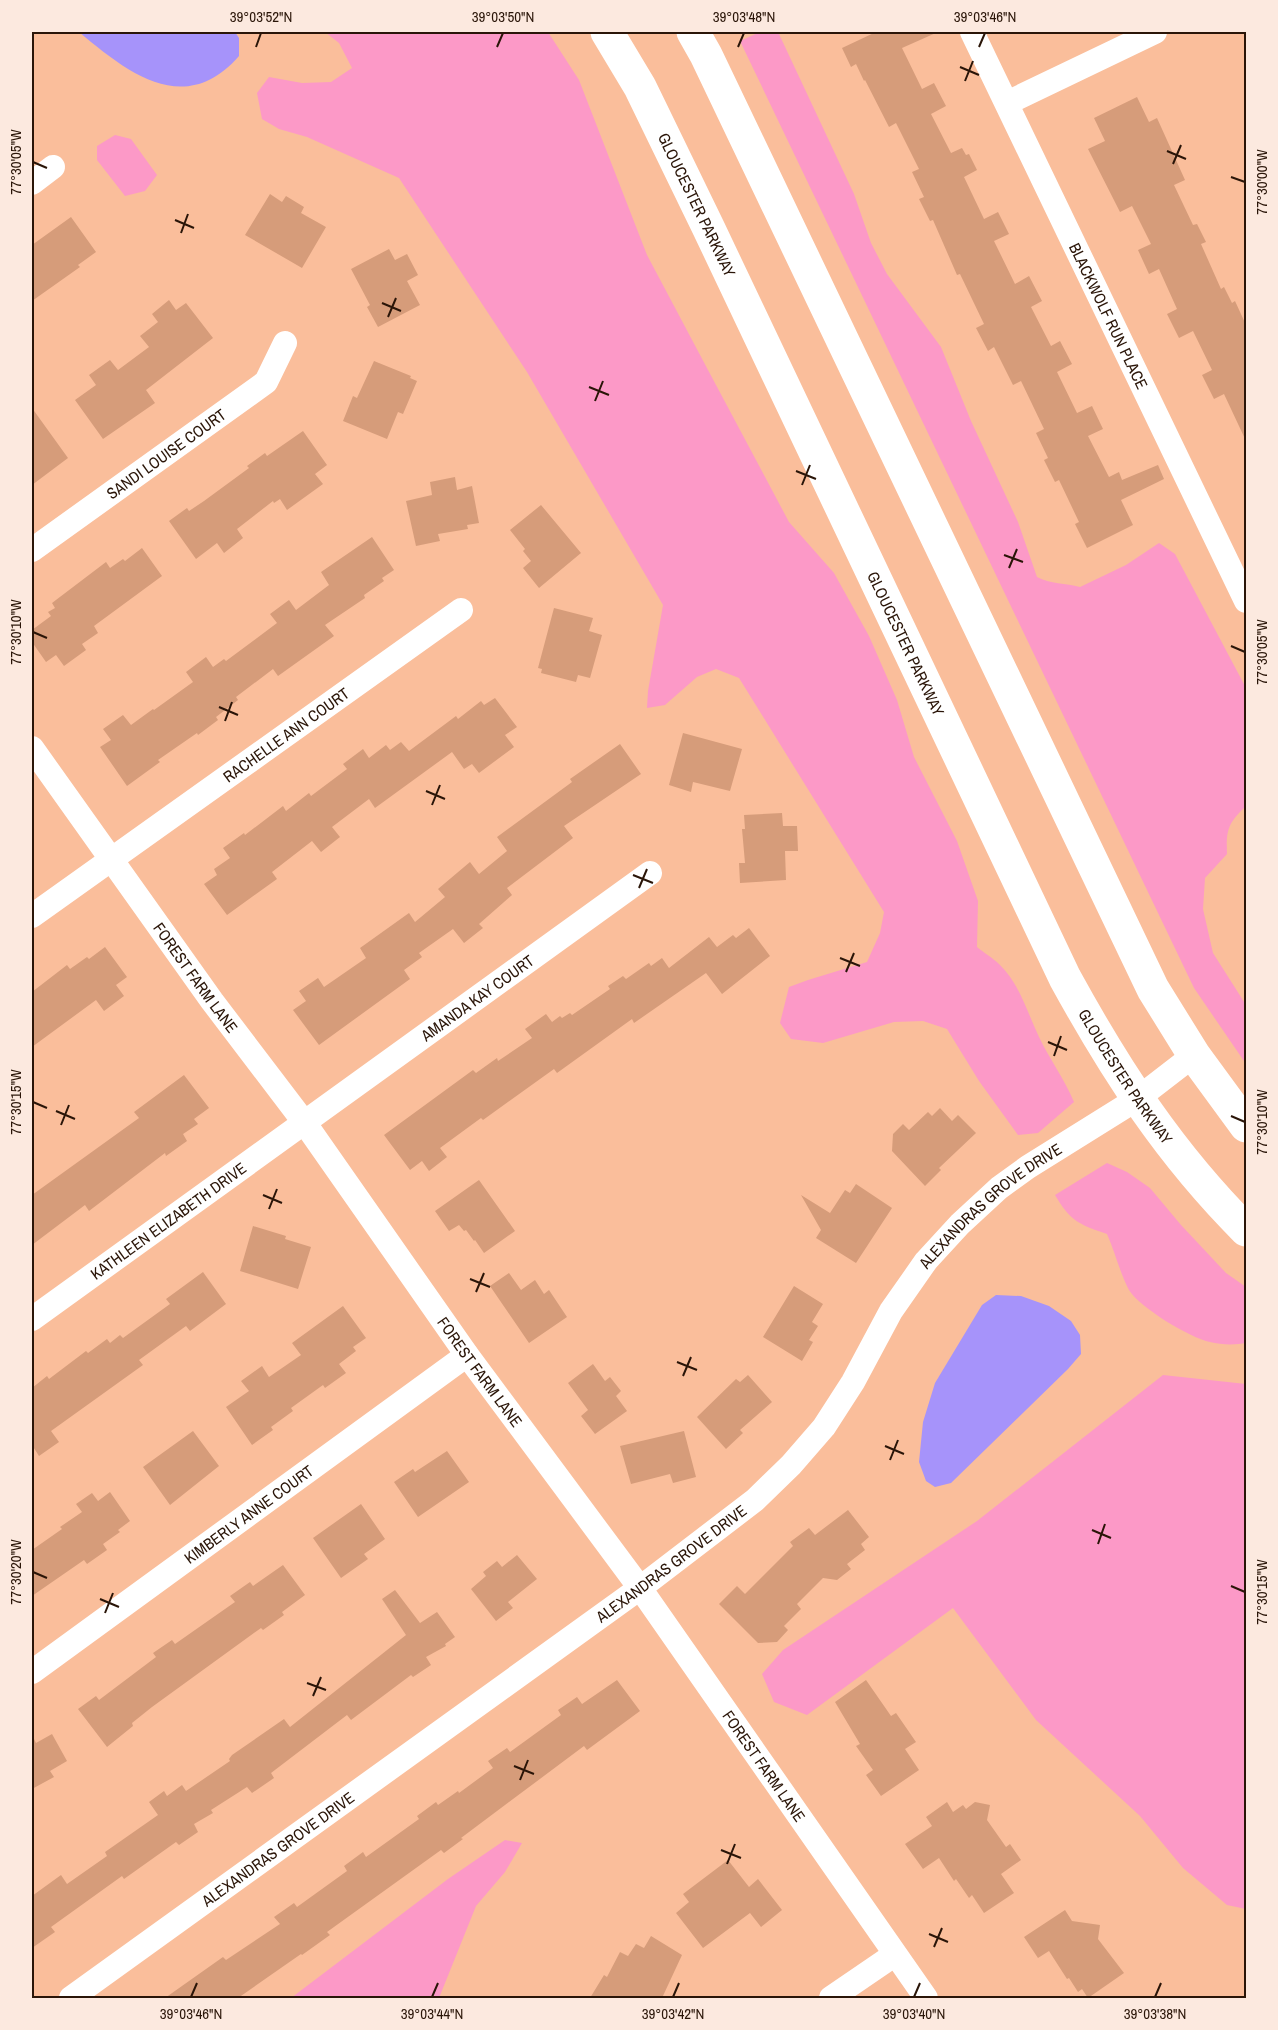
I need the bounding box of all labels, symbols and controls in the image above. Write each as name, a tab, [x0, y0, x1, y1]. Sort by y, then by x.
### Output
text: 39°03'52"N	[230, 6, 292, 27]
text: 39°03'50"N	[472, 6, 534, 27]
text: 39°03'48"N	[713, 6, 775, 27]
text: 39°03'46"N	[954, 6, 1016, 27]
text: 77°30'05"W	[5, 129, 26, 195]
street label: GLOUCESTER PARKWAY	[653, 129, 741, 281]
text: 77°30'00"W	[1251, 149, 1272, 215]
street label: BLACKWOLF RUN PLACE	[1064, 239, 1153, 393]
street label: SANDI LOUISE COURT	[102, 403, 230, 504]
street label: GLOUCESTER PARKWAY	[862, 568, 950, 720]
text: 77°30'10"W	[5, 599, 26, 665]
text: 77°30'05"W	[1251, 619, 1272, 685]
street label: RACHELLE ANN COURT	[219, 682, 354, 787]
street label: FOREST FARM LANE	[148, 918, 243, 1037]
street label: AMANDA KAY COURT	[415, 949, 538, 1047]
street label: GLOUCESTER PARKWAY	[1074, 1005, 1178, 1149]
text: 77°30'15"W	[5, 1069, 26, 1135]
text: 77°30'10"W	[1251, 1089, 1272, 1155]
street label: ALEXANDRAS GROVE DRIVE	[913, 1138, 1066, 1273]
street label: KATHLEEN ELIZABETH DRIVE	[86, 1157, 251, 1284]
street label: FOREST FARM LANE	[433, 1312, 528, 1431]
street label: KIMBERLY ANNE COURT	[180, 1460, 318, 1569]
street label: ALEXANDRAS GROVE DRIVE	[591, 1499, 751, 1628]
text: 77°30'20"W	[5, 1539, 26, 1605]
text: 77°30'15"W	[1251, 1559, 1272, 1625]
street label: FOREST FARM LANE	[718, 1706, 811, 1826]
street label: ALEXANDRAS GROVE DRIVE	[196, 1786, 359, 1912]
text: 39°03'46"N	[160, 2003, 222, 2024]
text: 39°03'44"N	[401, 2003, 463, 2024]
text: 39°03'42"N	[642, 2003, 704, 2024]
text: 39°03'40"N	[883, 2003, 945, 2024]
text: 39°03'38"N	[1124, 2003, 1186, 2024]

